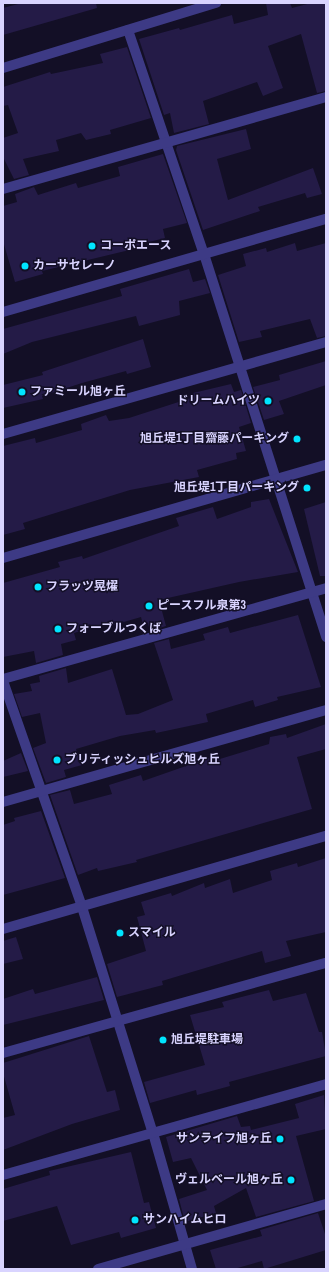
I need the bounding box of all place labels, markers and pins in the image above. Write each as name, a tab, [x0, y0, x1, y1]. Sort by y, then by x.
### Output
place label: コーポエース	[100, 239, 172, 253]
marker: コーポエース	[87, 241, 97, 251]
place label: カーサセレーノ	[33, 259, 117, 273]
marker: カーサセレーノ	[20, 261, 30, 271]
place label: ファミール旭ヶ丘	[30, 385, 126, 399]
marker: ファミール旭ヶ丘	[17, 387, 27, 397]
place label: ドリームハイツ	[176, 394, 260, 408]
marker: ドリームハイツ	[263, 396, 273, 406]
place label: 旭丘堤1丁目齋藤パーキング	[140, 432, 289, 446]
marker: 旭丘堤1丁目齋藤パーキング	[292, 434, 302, 444]
place label: 旭丘堤1丁目パーキング	[174, 481, 299, 495]
marker: 旭丘堤1丁目パーキング	[302, 483, 312, 493]
place label: フラッツ晃燿	[46, 580, 118, 594]
marker: フラッツ晃燿	[33, 582, 43, 592]
place label: ピースフル泉第3	[157, 599, 246, 613]
marker: ピースフル泉第3	[144, 601, 154, 611]
place label: フォーブルつくば	[66, 622, 162, 636]
marker: フォーブルつくば	[53, 624, 63, 634]
place label: ブリティッシュヒルズ旭ヶ丘	[65, 753, 221, 767]
marker: ブリティッシュヒルズ旭ヶ丘	[52, 755, 62, 765]
place label: スマイル	[128, 926, 176, 940]
marker: スマイル	[115, 928, 125, 938]
place label: 旭丘堤駐車場	[171, 1033, 243, 1047]
marker: 旭丘堤駐車場	[158, 1035, 168, 1045]
place label: サンライフ旭ヶ丘	[176, 1132, 272, 1146]
marker: サンライフ旭ヶ丘	[275, 1134, 285, 1144]
place label: ヴェルベール旭ヶ丘	[175, 1173, 283, 1187]
marker: ヴェルベール旭ヶ丘	[286, 1175, 296, 1185]
place label: サンハイムヒロ	[143, 1213, 227, 1227]
marker: サンハイムヒロ	[130, 1215, 140, 1225]

